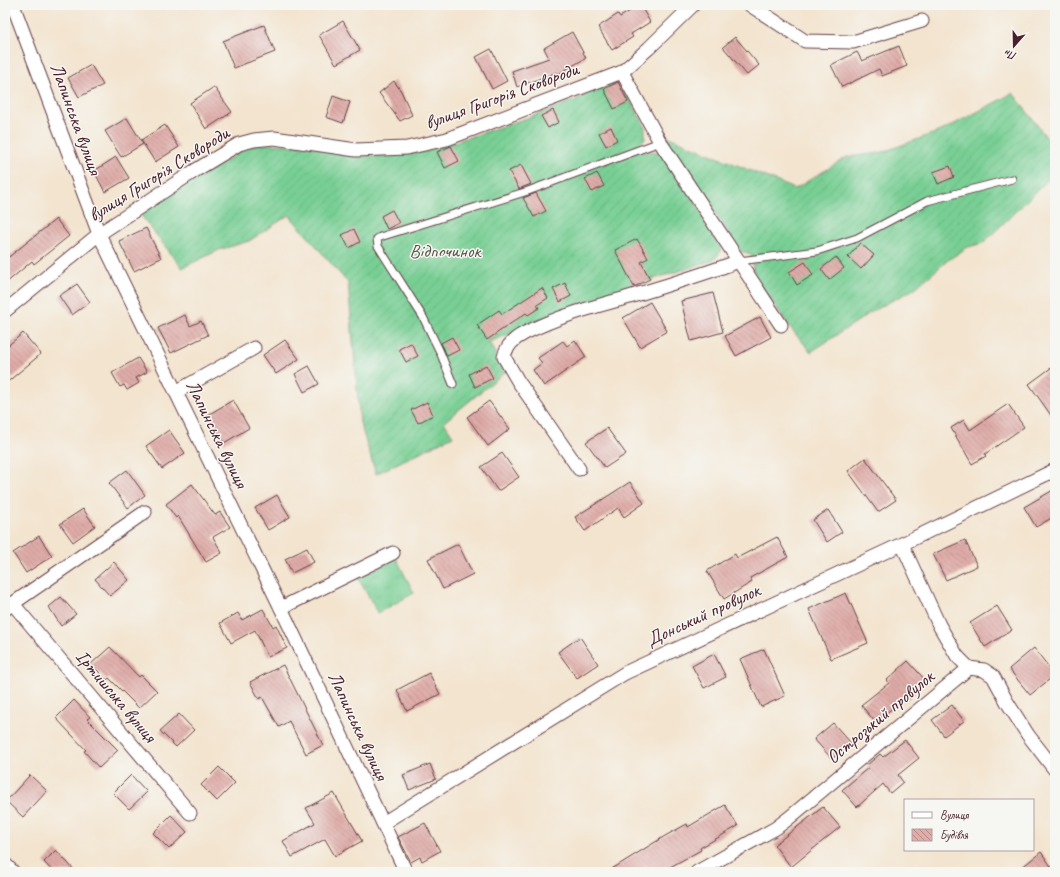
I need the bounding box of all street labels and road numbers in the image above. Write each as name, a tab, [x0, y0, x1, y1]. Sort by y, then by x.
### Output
street label: вулиця Григорія Сковороди	[422, 57, 584, 135]
street label: Лапинська вулиця	[45, 60, 108, 179]
street label: вулиця Григорія Сковороди	[84, 120, 235, 227]
street label: Лапинська вулиця	[181, 376, 254, 493]
street label: Донський провулок	[642, 577, 765, 652]
street label: Іртишська вулиця	[70, 645, 163, 749]
street label: Острозький провулок	[821, 664, 940, 769]
street label: Лапинська вулиця	[322, 668, 394, 785]

